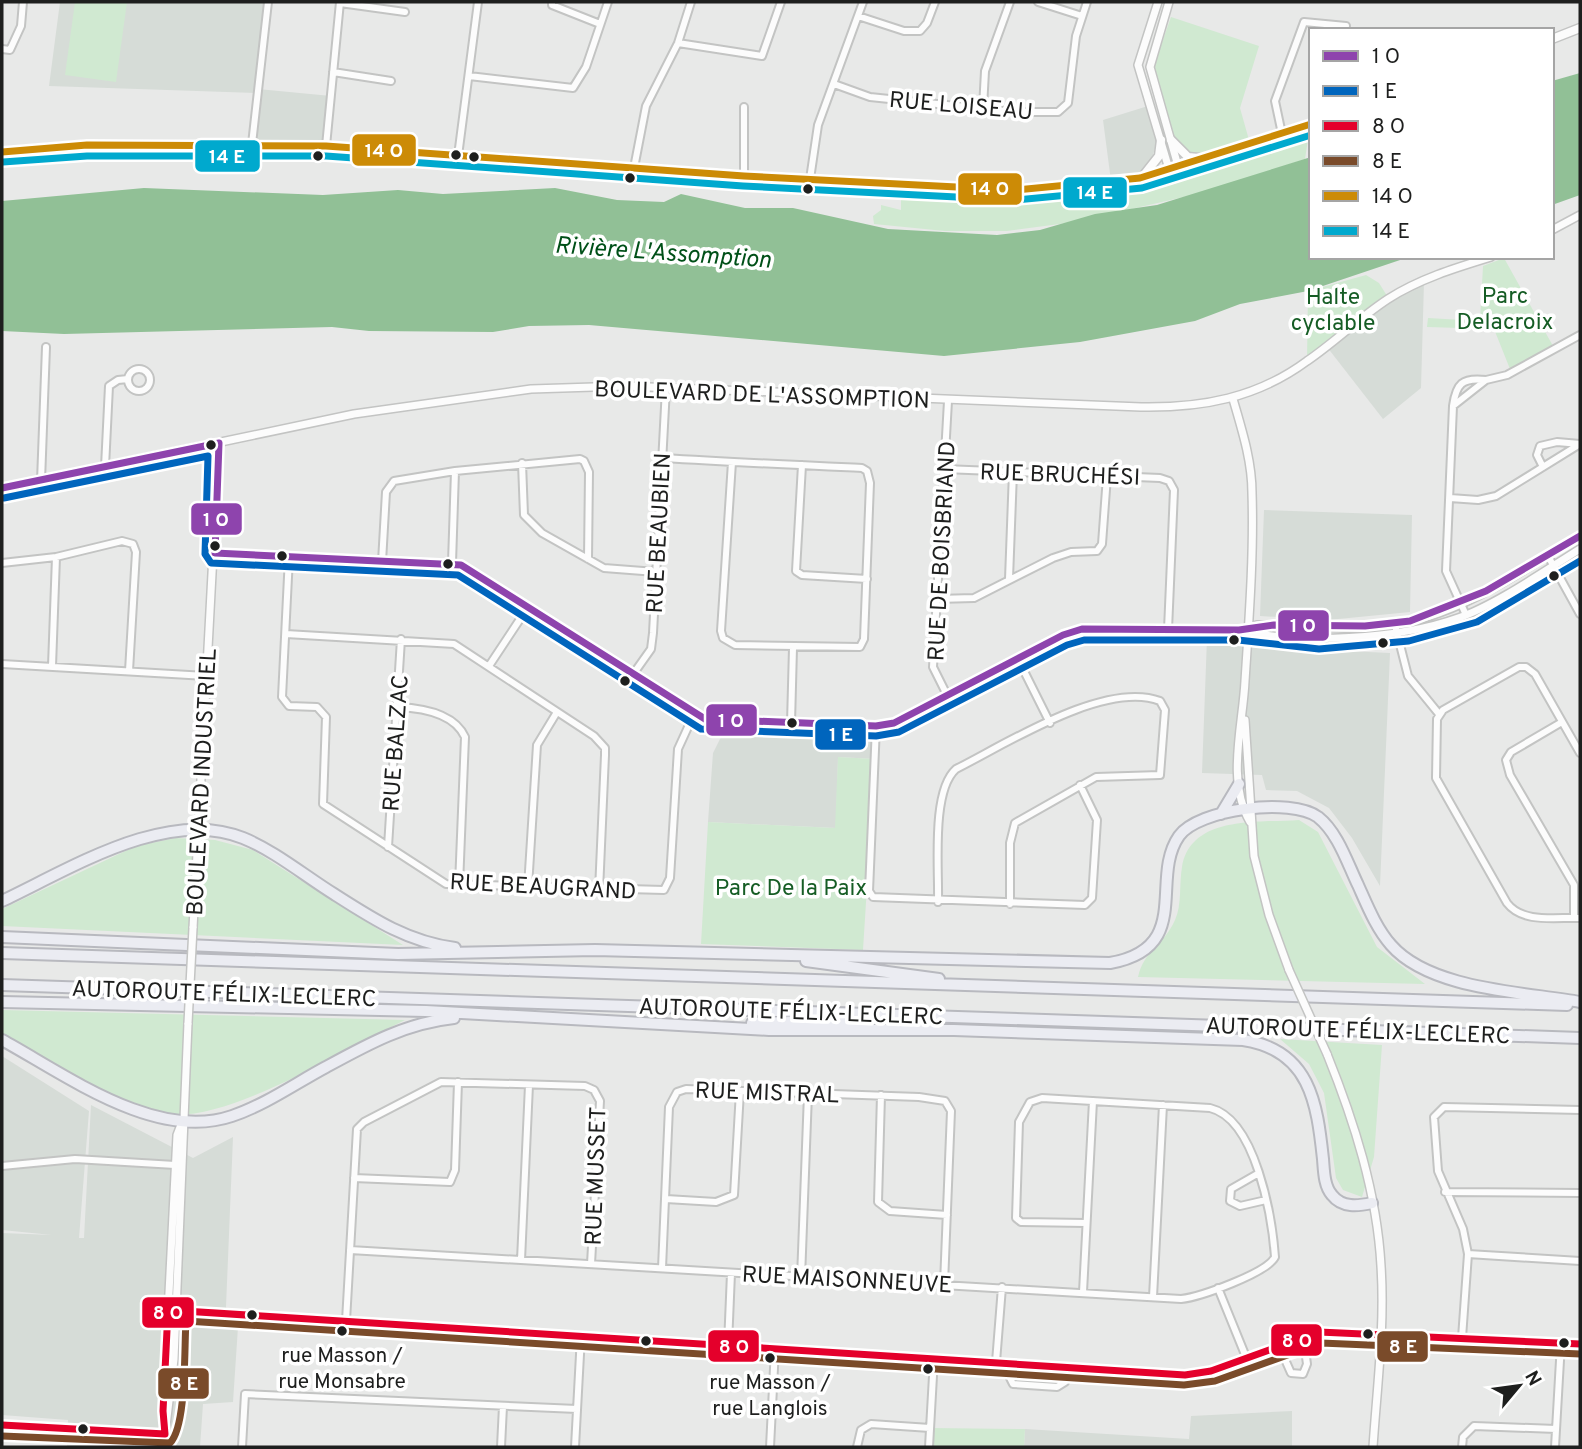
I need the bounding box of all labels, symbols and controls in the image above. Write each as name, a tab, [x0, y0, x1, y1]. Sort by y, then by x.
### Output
legend	[1309, 28, 1554, 259]
text: 1 O	[1372, 44, 1400, 71]
text: 1 E	[1372, 79, 1397, 106]
street label: RUE LOISEAU	[888, 87, 1034, 128]
text: 8 O	[1372, 114, 1405, 141]
line badge: 14 O	[351, 133, 417, 167]
line badge: 14 E	[194, 139, 261, 173]
text: 14 O	[365, 140, 403, 164]
text: 14 E	[209, 146, 245, 170]
unlabelled marker	[449, 148, 463, 162]
unlabelled marker	[311, 149, 325, 163]
text: 8 E	[1372, 149, 1402, 176]
unlabelled marker	[467, 150, 481, 164]
unlabelled marker	[623, 171, 637, 185]
line badge: 14 O	[957, 172, 1023, 206]
line badge: 14 E	[1062, 176, 1128, 209]
text: 14 O	[971, 178, 1009, 202]
unlabelled marker	[801, 182, 815, 196]
text: 14 E	[1077, 182, 1113, 206]
text: 14 O	[1372, 184, 1413, 211]
text: 14 E	[1372, 219, 1410, 246]
water label: Rivière L'Assomption	[554, 231, 772, 277]
park label: Parc Delacroix	[1457, 283, 1553, 338]
park label: Halte cyclable	[1291, 284, 1375, 339]
street label: BOULEVARD DE L'ASSOMPTION	[594, 376, 930, 417]
unlabelled marker	[204, 438, 218, 452]
street label: RUE DE BOISBRIAND	[923, 440, 964, 662]
street label: RUE BEAUBIEN	[642, 452, 679, 614]
street label: RUE BRUCHÉSI	[979, 458, 1141, 494]
line badge: 1 O	[190, 502, 243, 536]
text: 1 O	[203, 509, 229, 533]
unlabelled marker	[208, 539, 222, 553]
unlabelled marker	[275, 549, 289, 563]
unlabelled marker	[441, 557, 455, 571]
unlabelled marker	[1547, 569, 1561, 583]
line badge: 1 O	[1277, 609, 1330, 642]
text: 1 O	[1290, 615, 1316, 639]
unlabelled marker	[1227, 633, 1241, 647]
unlabelled marker	[1376, 636, 1390, 650]
street label: BOULEVARD INDUSTRIEL	[182, 648, 225, 916]
street label: RUE BALZAC	[378, 674, 417, 813]
unlabelled marker	[618, 674, 632, 688]
line badge: 1 O	[705, 703, 758, 737]
text: 1 O	[718, 710, 744, 734]
unlabelled marker	[785, 716, 799, 730]
line badge: 1 E	[814, 718, 867, 751]
text: 1 E	[829, 724, 853, 748]
street label: RUE BEAUGRAND	[449, 869, 637, 908]
park label: Parc De la Paix	[715, 875, 867, 904]
street label: AUTOROUTE FÉLIX-LECLERC	[71, 975, 377, 1015]
street label: AUTOROUTE FÉLIX-LECLERC	[638, 993, 944, 1033]
street label: AUTOROUTE FÉLIX-LECLERC	[1205, 1012, 1511, 1052]
street label: RUE MISTRAL	[694, 1077, 840, 1112]
street label: RUE MUSSET	[581, 1106, 614, 1246]
street label: RUE MAISONNEUVE	[741, 1262, 953, 1301]
line badge: 8 O	[141, 1296, 195, 1329]
text: 8 O	[153, 1302, 183, 1326]
unlabelled marker	[245, 1308, 259, 1322]
line badge: 8 O	[1270, 1323, 1323, 1357]
marker: rue Masson / rue Monsabre	[335, 1324, 349, 1338]
unlabelled marker	[1361, 1327, 1375, 1341]
line badge: 8 O	[707, 1329, 760, 1363]
text: 8 O	[1282, 1330, 1312, 1354]
line badge: 8 E	[1376, 1330, 1429, 1363]
unlabelled marker	[639, 1334, 653, 1348]
text: 8 O	[719, 1336, 749, 1360]
text: 8 E	[1389, 1336, 1417, 1360]
unlabelled marker	[1557, 1336, 1571, 1350]
place label: rue Masson / rue Monsabre	[278, 1343, 406, 1396]
marker: rue Masson / rue Langlois	[763, 1351, 777, 1365]
north arrow	[1484, 1351, 1554, 1421]
unlabelled marker	[921, 1362, 935, 1376]
line badge: 8 E	[157, 1367, 210, 1400]
text: N	[1518, 1367, 1546, 1391]
place label: rue Masson / rue Langlois	[709, 1370, 831, 1423]
text: 8 E	[170, 1373, 198, 1397]
unlabelled marker	[76, 1422, 90, 1436]

